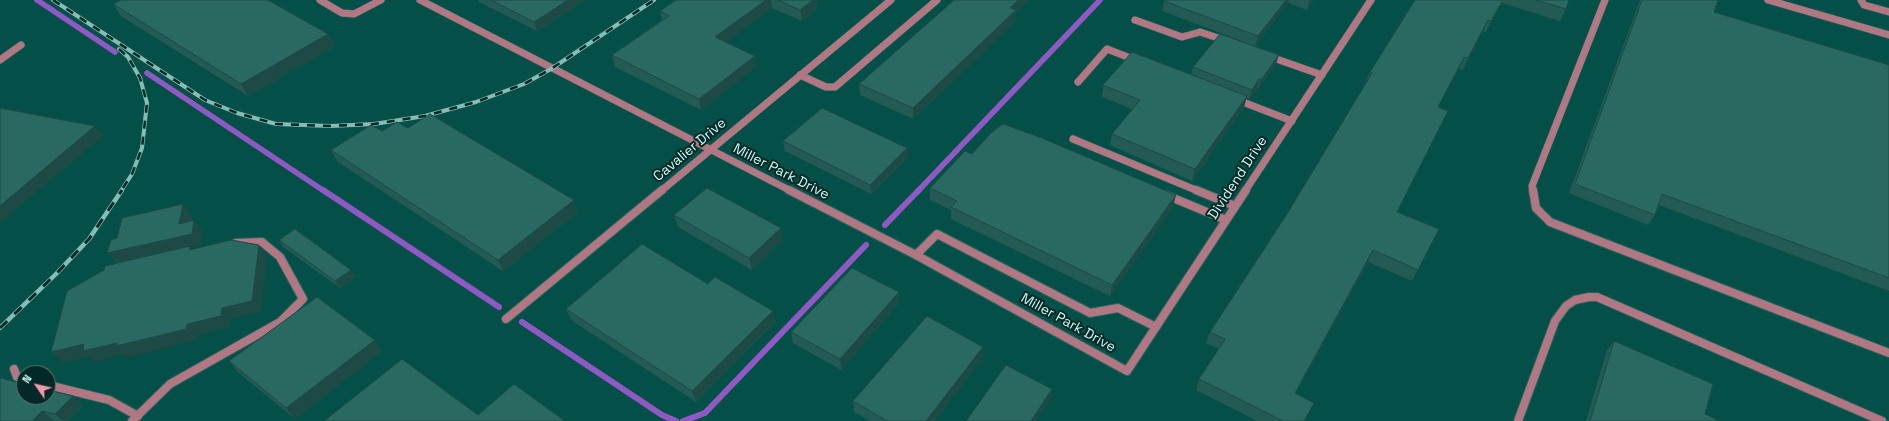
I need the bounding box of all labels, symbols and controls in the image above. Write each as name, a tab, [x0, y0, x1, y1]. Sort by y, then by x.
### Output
street label: Cavalier Drive	[650, 115, 730, 185]
street label: Dividend Drive	[1205, 133, 1271, 223]
street label: Miller Park Drive	[730, 140, 832, 204]
street label: Miller Park Drive	[1018, 290, 1118, 356]
north arrow	[16, 365, 56, 405]
text: N	[19, 372, 35, 386]

